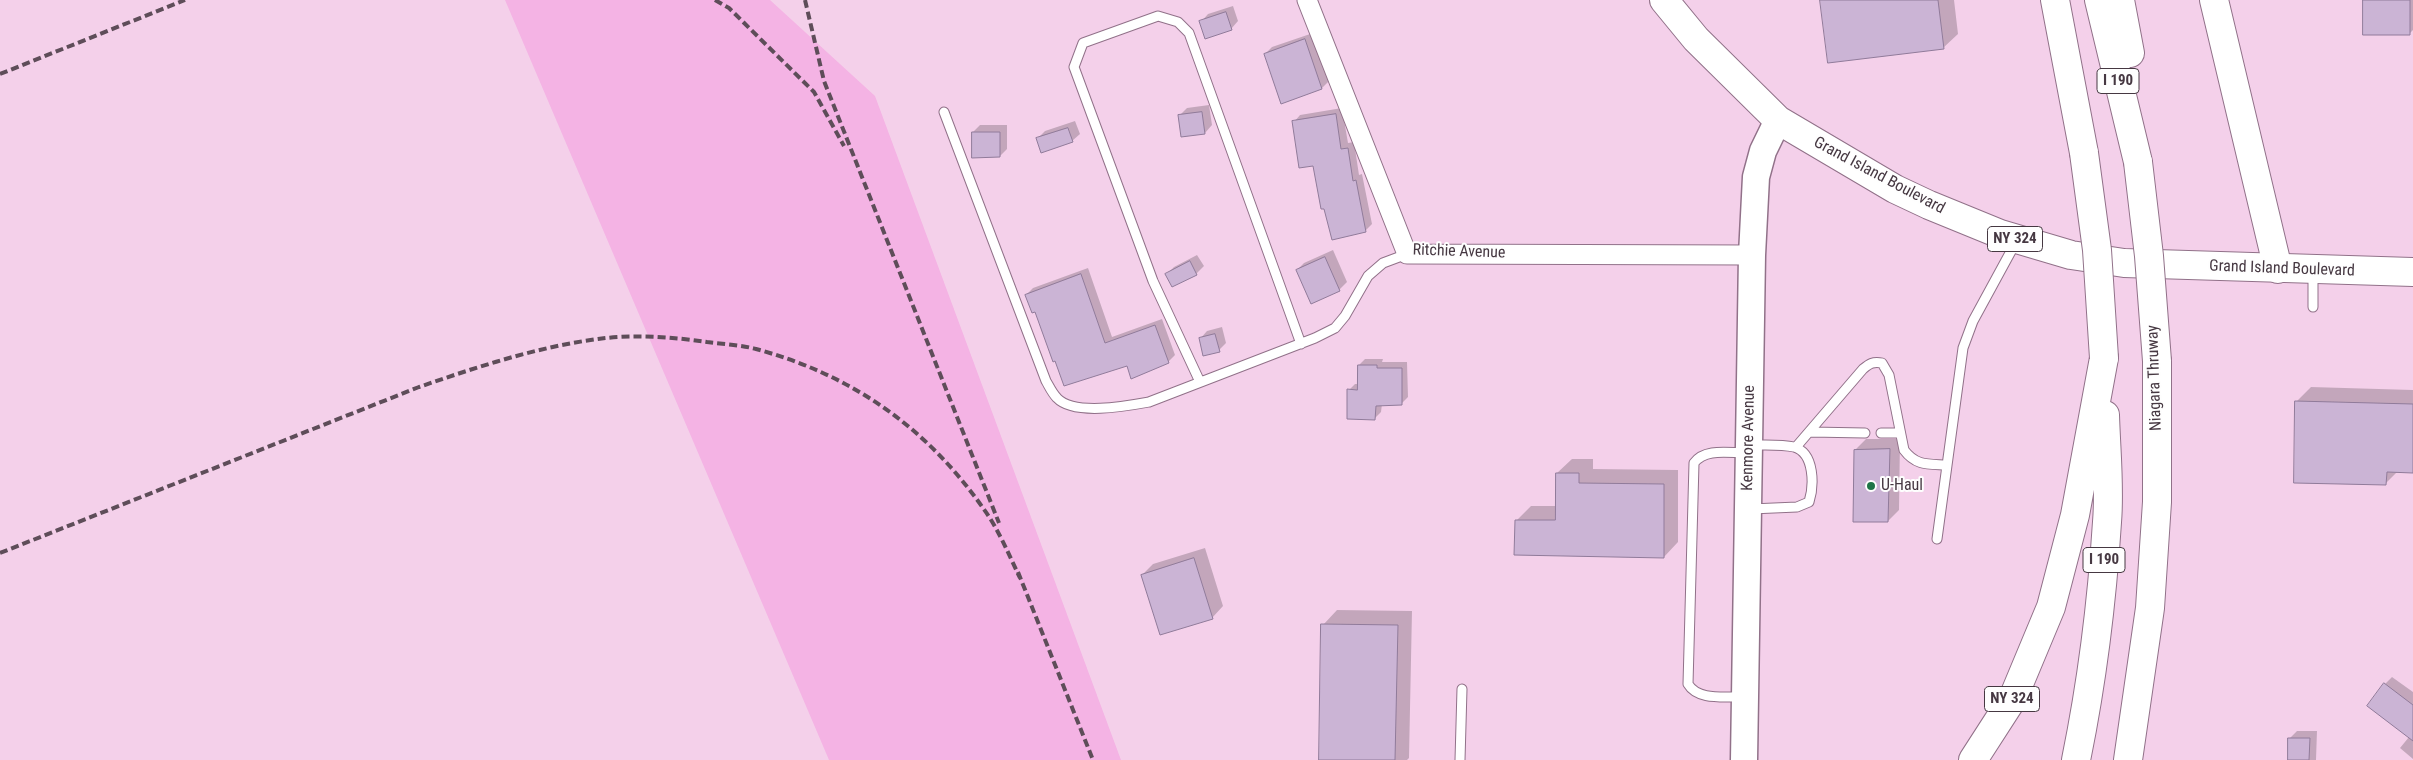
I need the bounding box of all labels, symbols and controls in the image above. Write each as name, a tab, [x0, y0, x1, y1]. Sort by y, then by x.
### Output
road number: I 190	[2097, 68, 2139, 94]
street label: Grand Island Boulevard	[1810, 133, 1948, 219]
road number: NY 324	[1988, 226, 2042, 252]
street label: Ritchie Avenue	[1412, 241, 1506, 263]
street label: Grand Island Boulevard	[2209, 257, 2355, 281]
street label: Niagara Thruway	[2144, 325, 2166, 431]
street label: Kenmore Avenue	[1738, 385, 1760, 491]
place label: U-Haul	[1881, 476, 1923, 496]
marker: U-Haul	[1865, 480, 1877, 492]
road number: I 190	[2083, 548, 2125, 572]
road number: NY 324	[1984, 686, 2040, 712]

